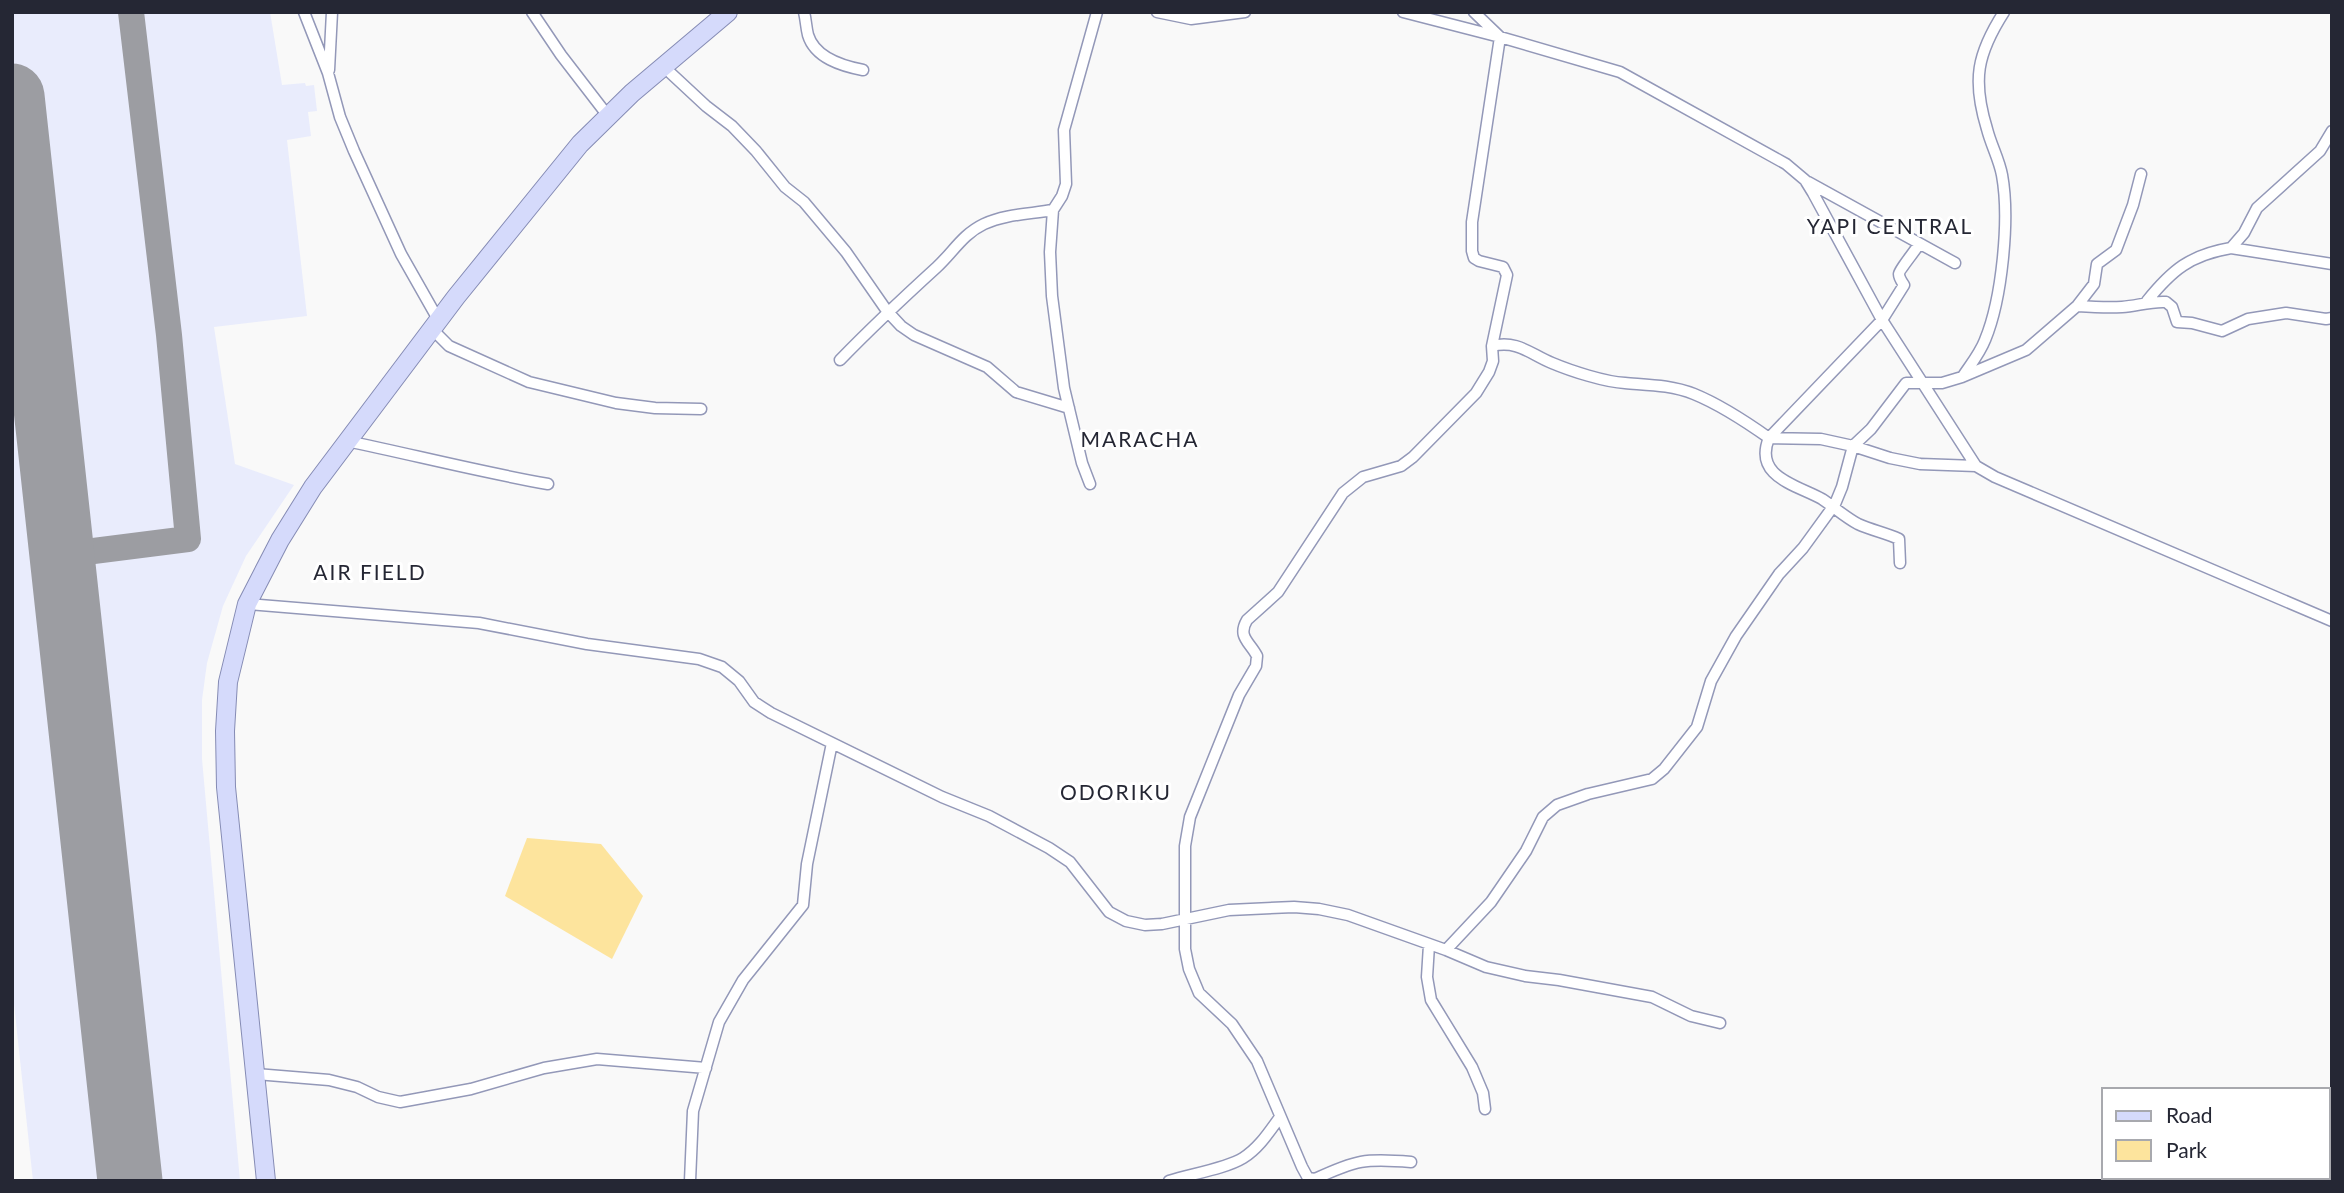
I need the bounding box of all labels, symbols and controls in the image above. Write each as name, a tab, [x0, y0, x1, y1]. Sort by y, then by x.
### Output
district label: YAPI CENTRAL	[1807, 213, 1973, 238]
district label: MARACHA	[1081, 426, 1199, 451]
district label: AIR FIELD	[313, 559, 427, 584]
district label: ODORIKU	[1060, 779, 1172, 804]
legend	[2102, 1088, 2330, 1179]
text: Road	[2166, 1102, 2213, 1127]
text: Park	[2166, 1137, 2207, 1162]

